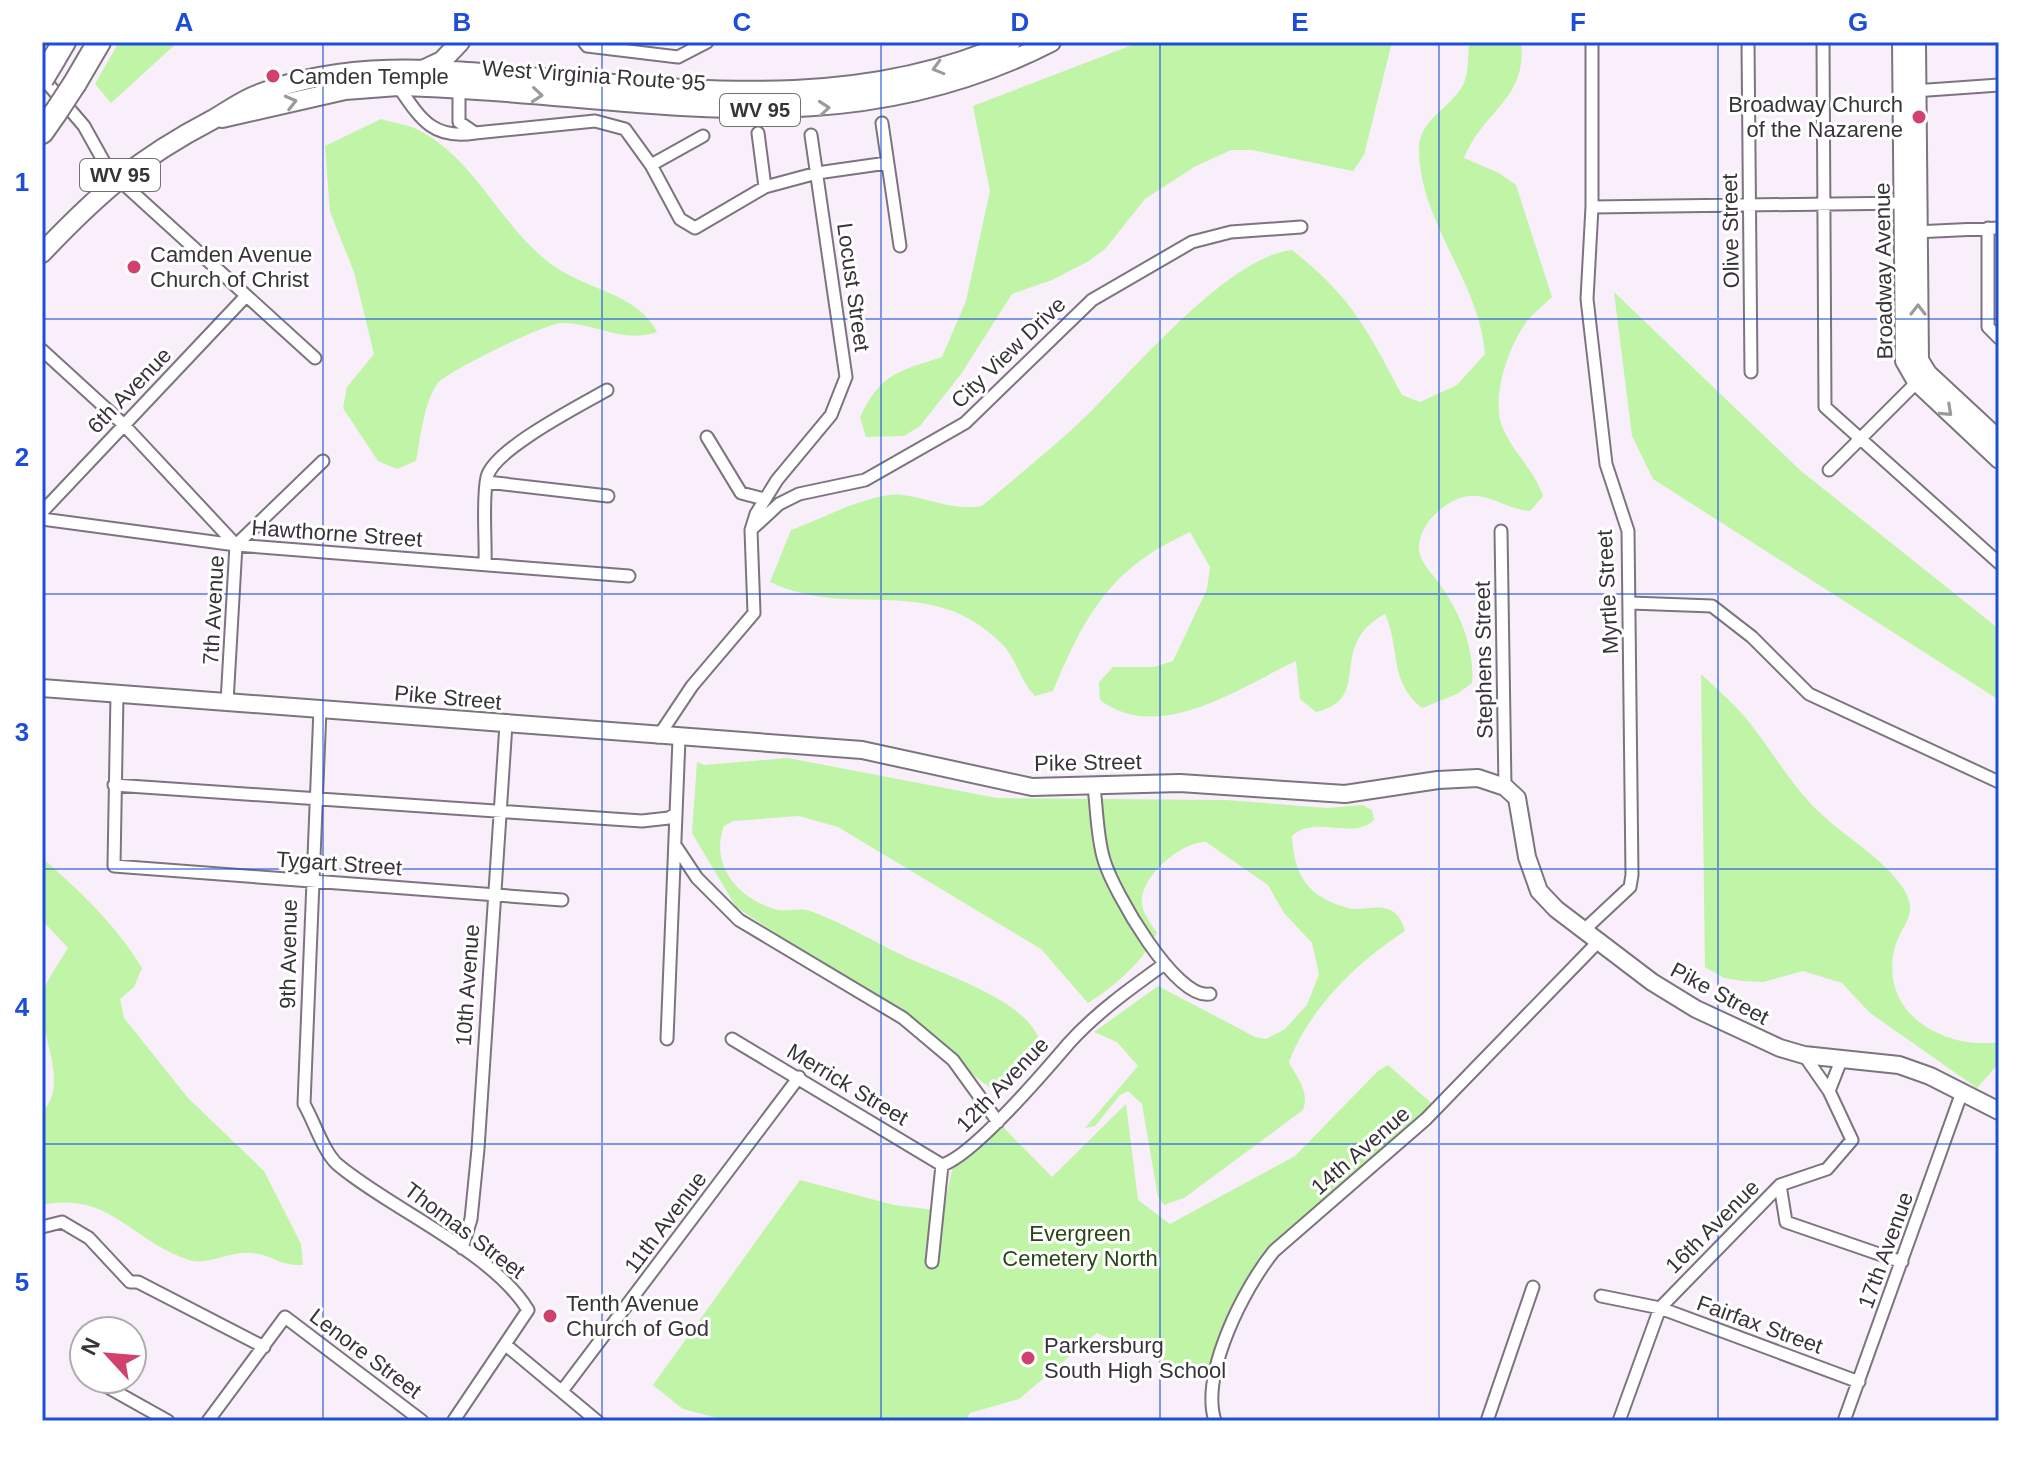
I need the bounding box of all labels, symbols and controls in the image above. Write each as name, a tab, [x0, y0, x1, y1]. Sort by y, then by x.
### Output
text: A	[175, 7, 194, 37]
text: B	[453, 7, 471, 37]
text: C	[733, 7, 752, 37]
text: D	[1011, 7, 1029, 37]
text: E	[1291, 7, 1309, 37]
text: F	[1570, 7, 1586, 37]
text: G	[1848, 7, 1868, 37]
street label: West Virginia Route 95	[481, 55, 707, 96]
one-way arrow	[931, 59, 945, 76]
place label: Camden Temple	[289, 64, 449, 89]
marker: Camden Temple	[264, 67, 282, 85]
one-way arrow	[531, 86, 544, 103]
place label: Broadway Church of the Nazarene	[1728, 92, 1903, 142]
one-way arrow	[283, 94, 297, 111]
road number: WV 95	[720, 94, 800, 126]
one-way arrow	[818, 99, 831, 116]
marker: Broadway Church of the Nazarene	[1910, 108, 1928, 126]
road number: WV 95	[80, 159, 160, 191]
text: 1	[15, 167, 29, 197]
street label: Olive Street	[1717, 173, 1744, 289]
street label: Broadway Avenue	[1869, 182, 1898, 360]
street label: Locust Street	[832, 221, 875, 353]
place label: Camden Avenue Church of Christ	[150, 242, 312, 292]
marker: Camden Avenue Church of Christ	[125, 258, 143, 276]
street label: City View Drive	[946, 292, 1071, 413]
one-way arrow	[1909, 303, 1927, 316]
street label: 6th Avenue	[82, 342, 176, 438]
one-way arrow	[1937, 401, 1952, 416]
text: 2	[15, 442, 29, 472]
street label: Hawthorne Street	[251, 515, 423, 552]
street label: Myrtle Street	[1592, 529, 1623, 655]
street label: 7th Avenue	[198, 555, 229, 665]
street label: Stephens Street	[1470, 581, 1497, 739]
street label: Pike Street	[393, 680, 503, 715]
text: 3	[15, 717, 29, 747]
street label: Pike Street	[1034, 749, 1142, 776]
street label: Tygart Street	[275, 847, 403, 880]
street label: 9th Avenue	[275, 899, 302, 1009]
street label: 10th Avenue	[451, 923, 484, 1047]
street label: Pike Street	[1666, 957, 1773, 1030]
text: 4	[15, 992, 30, 1022]
street label: 12th Avenue	[951, 1032, 1054, 1137]
street label: Merrick Street	[783, 1038, 913, 1130]
street label: 14th Avenue	[1306, 1101, 1415, 1200]
street label: 11th Avenue	[619, 1167, 712, 1278]
street label: 16th Avenue	[1660, 1174, 1764, 1278]
street label: Thomas Street	[400, 1177, 530, 1284]
street label: 17th Avenue	[1853, 1189, 1918, 1312]
park label: Evergreen Cemetery North	[1002, 1221, 1158, 1271]
text: 5	[15, 1267, 29, 1297]
street label: Fairfax Street	[1694, 1290, 1826, 1359]
place label: Tenth Avenue Church of God	[566, 1291, 709, 1341]
street label: Lenore Street	[305, 1303, 426, 1403]
marker: Tenth Avenue Church of God	[541, 1307, 559, 1325]
north arrow	[68, 1315, 148, 1395]
place label: Parkersburg South High School	[1044, 1333, 1226, 1383]
text: N	[76, 1334, 105, 1359]
marker: Parkersburg South High School	[1019, 1349, 1037, 1367]

